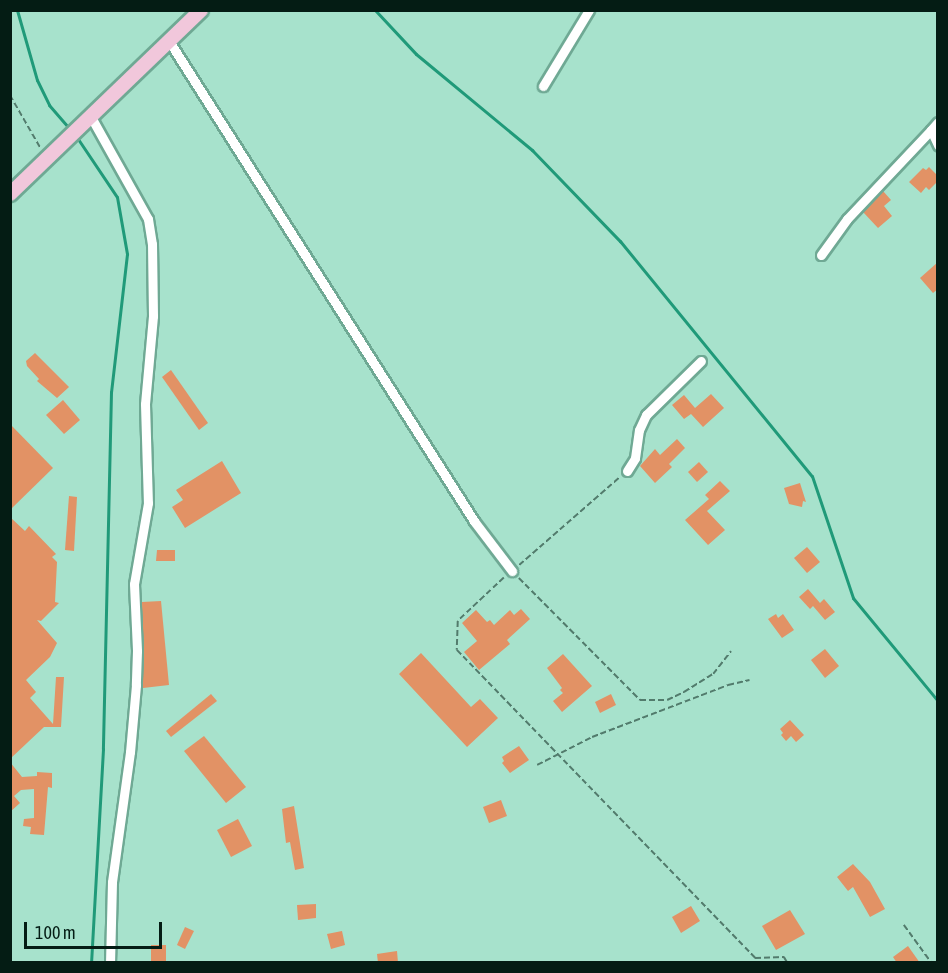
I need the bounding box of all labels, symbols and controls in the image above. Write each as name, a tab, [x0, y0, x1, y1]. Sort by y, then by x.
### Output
scale bar	[27, 910, 165, 948]
text: 100 m	[35, 922, 76, 943]

